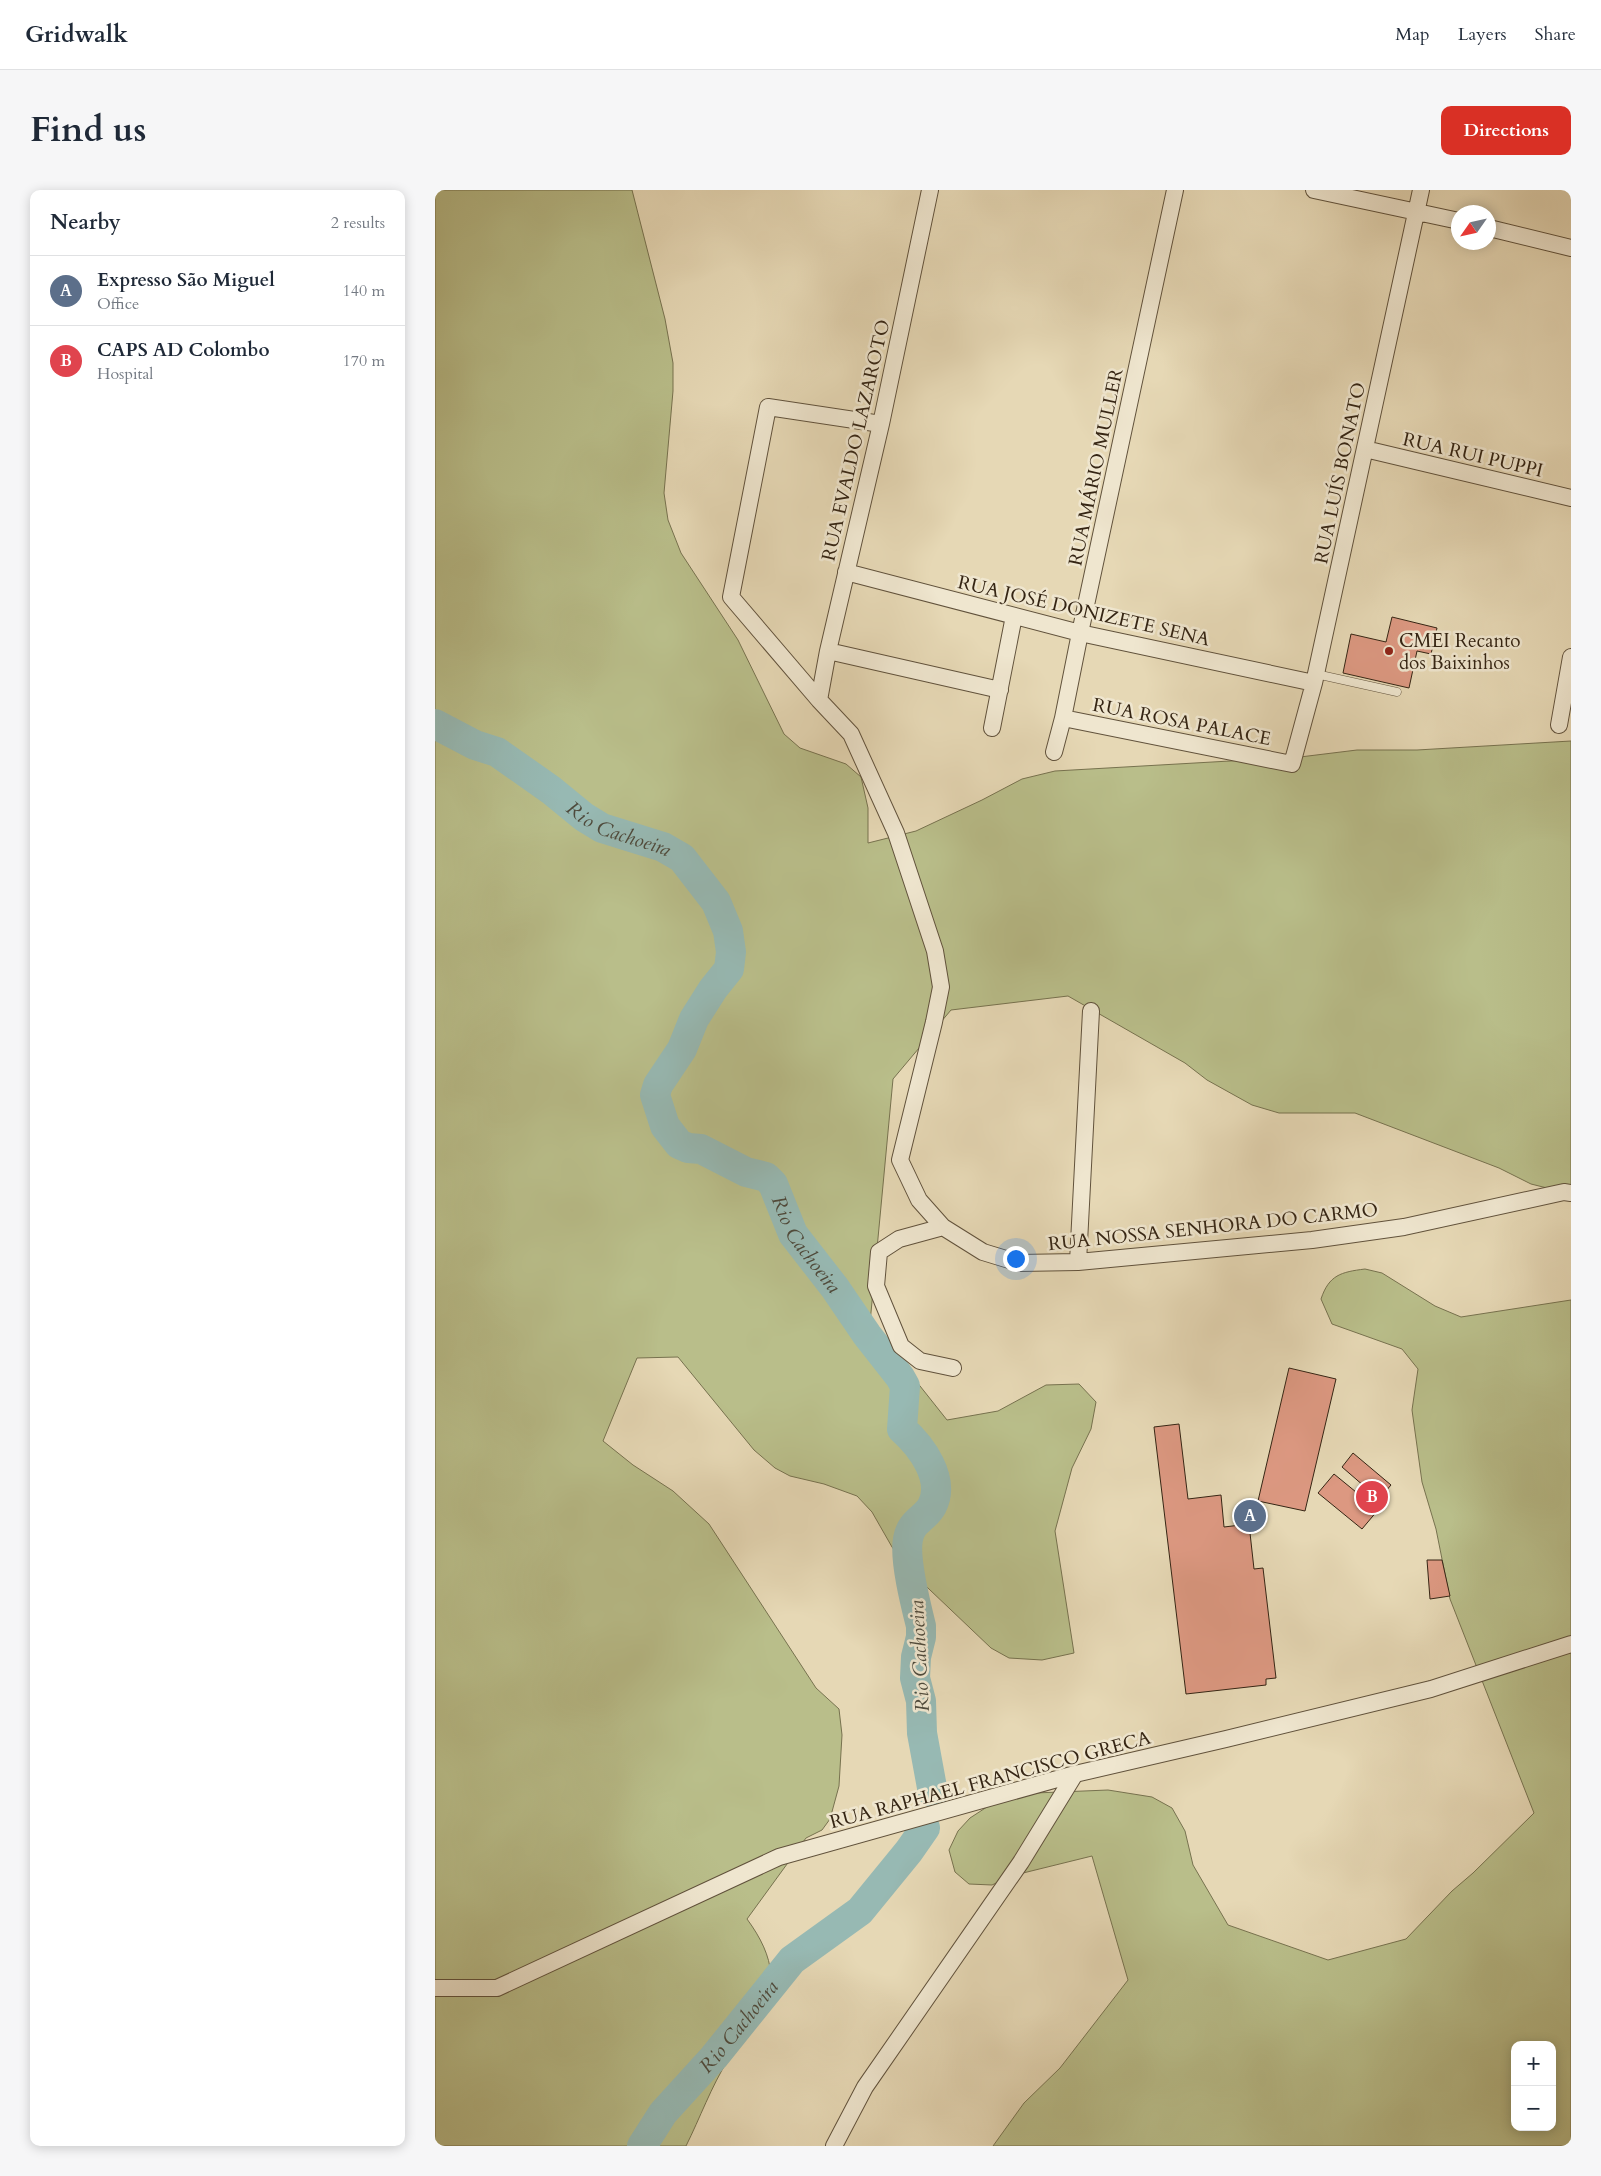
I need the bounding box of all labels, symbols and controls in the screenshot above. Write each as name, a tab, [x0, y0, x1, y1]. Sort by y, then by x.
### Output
text: Gridwalk	[25, 18, 128, 51]
text: Map	[1395, 22, 1430, 47]
text: Layers	[1458, 22, 1507, 47]
text: Share	[1535, 22, 1576, 47]
text: Find us	[30, 106, 146, 154]
button: Directions	[1441, 106, 1571, 155]
north arrow	[1451, 205, 1496, 250]
text: Nearby	[50, 208, 121, 237]
text: 2 results	[331, 212, 385, 234]
text: Expresso São Miguel	[97, 267, 275, 293]
text: A	[60, 280, 72, 302]
text: 140 m	[343, 280, 385, 302]
text: Office	[97, 293, 139, 315]
street label: RUA EVALDO LAZAROTO	[816, 317, 896, 563]
text: CAPS AD Colombo	[97, 337, 270, 363]
text: B	[60, 350, 72, 372]
text: 170 m	[343, 350, 385, 372]
text: Hospital	[97, 363, 153, 385]
street label: RUA MÁRIO MULLER	[1062, 365, 1130, 568]
street label: RUA LUÍS BONATO	[1308, 380, 1372, 566]
street label: RUA RUI PUPPI	[1400, 426, 1545, 484]
street label: RUA JOSÉ DONIZETE SENA	[955, 569, 1213, 653]
place label: CMEI Recanto dos Baixinhos	[1399, 628, 1520, 676]
marker: CMEI Recanto dos Baixinhos	[1383, 645, 1395, 657]
street label: RUA ROSA PALACE	[1090, 692, 1273, 752]
water label: Rio Cachoeira	[561, 795, 676, 863]
water label: Rio Cachoeira	[765, 1192, 847, 1299]
street label: RUA NOSSA SENHORA DO CARMO	[1047, 1197, 1379, 1257]
your location	[1003, 1246, 1029, 1272]
pin: B	[1356, 1478, 1388, 1516]
pin: A	[1234, 1497, 1266, 1535]
water label: Rio Cachoeira	[903, 1599, 936, 1713]
street label: RUA RAPHAEL FRANCISCO GRECA	[827, 1724, 1154, 1835]
water label: Rio Cachoeira	[693, 1975, 785, 2079]
map controls	[1511, 2041, 1556, 2131]
button: +	[1511, 2041, 1556, 2086]
button: −	[1511, 2086, 1556, 2131]

